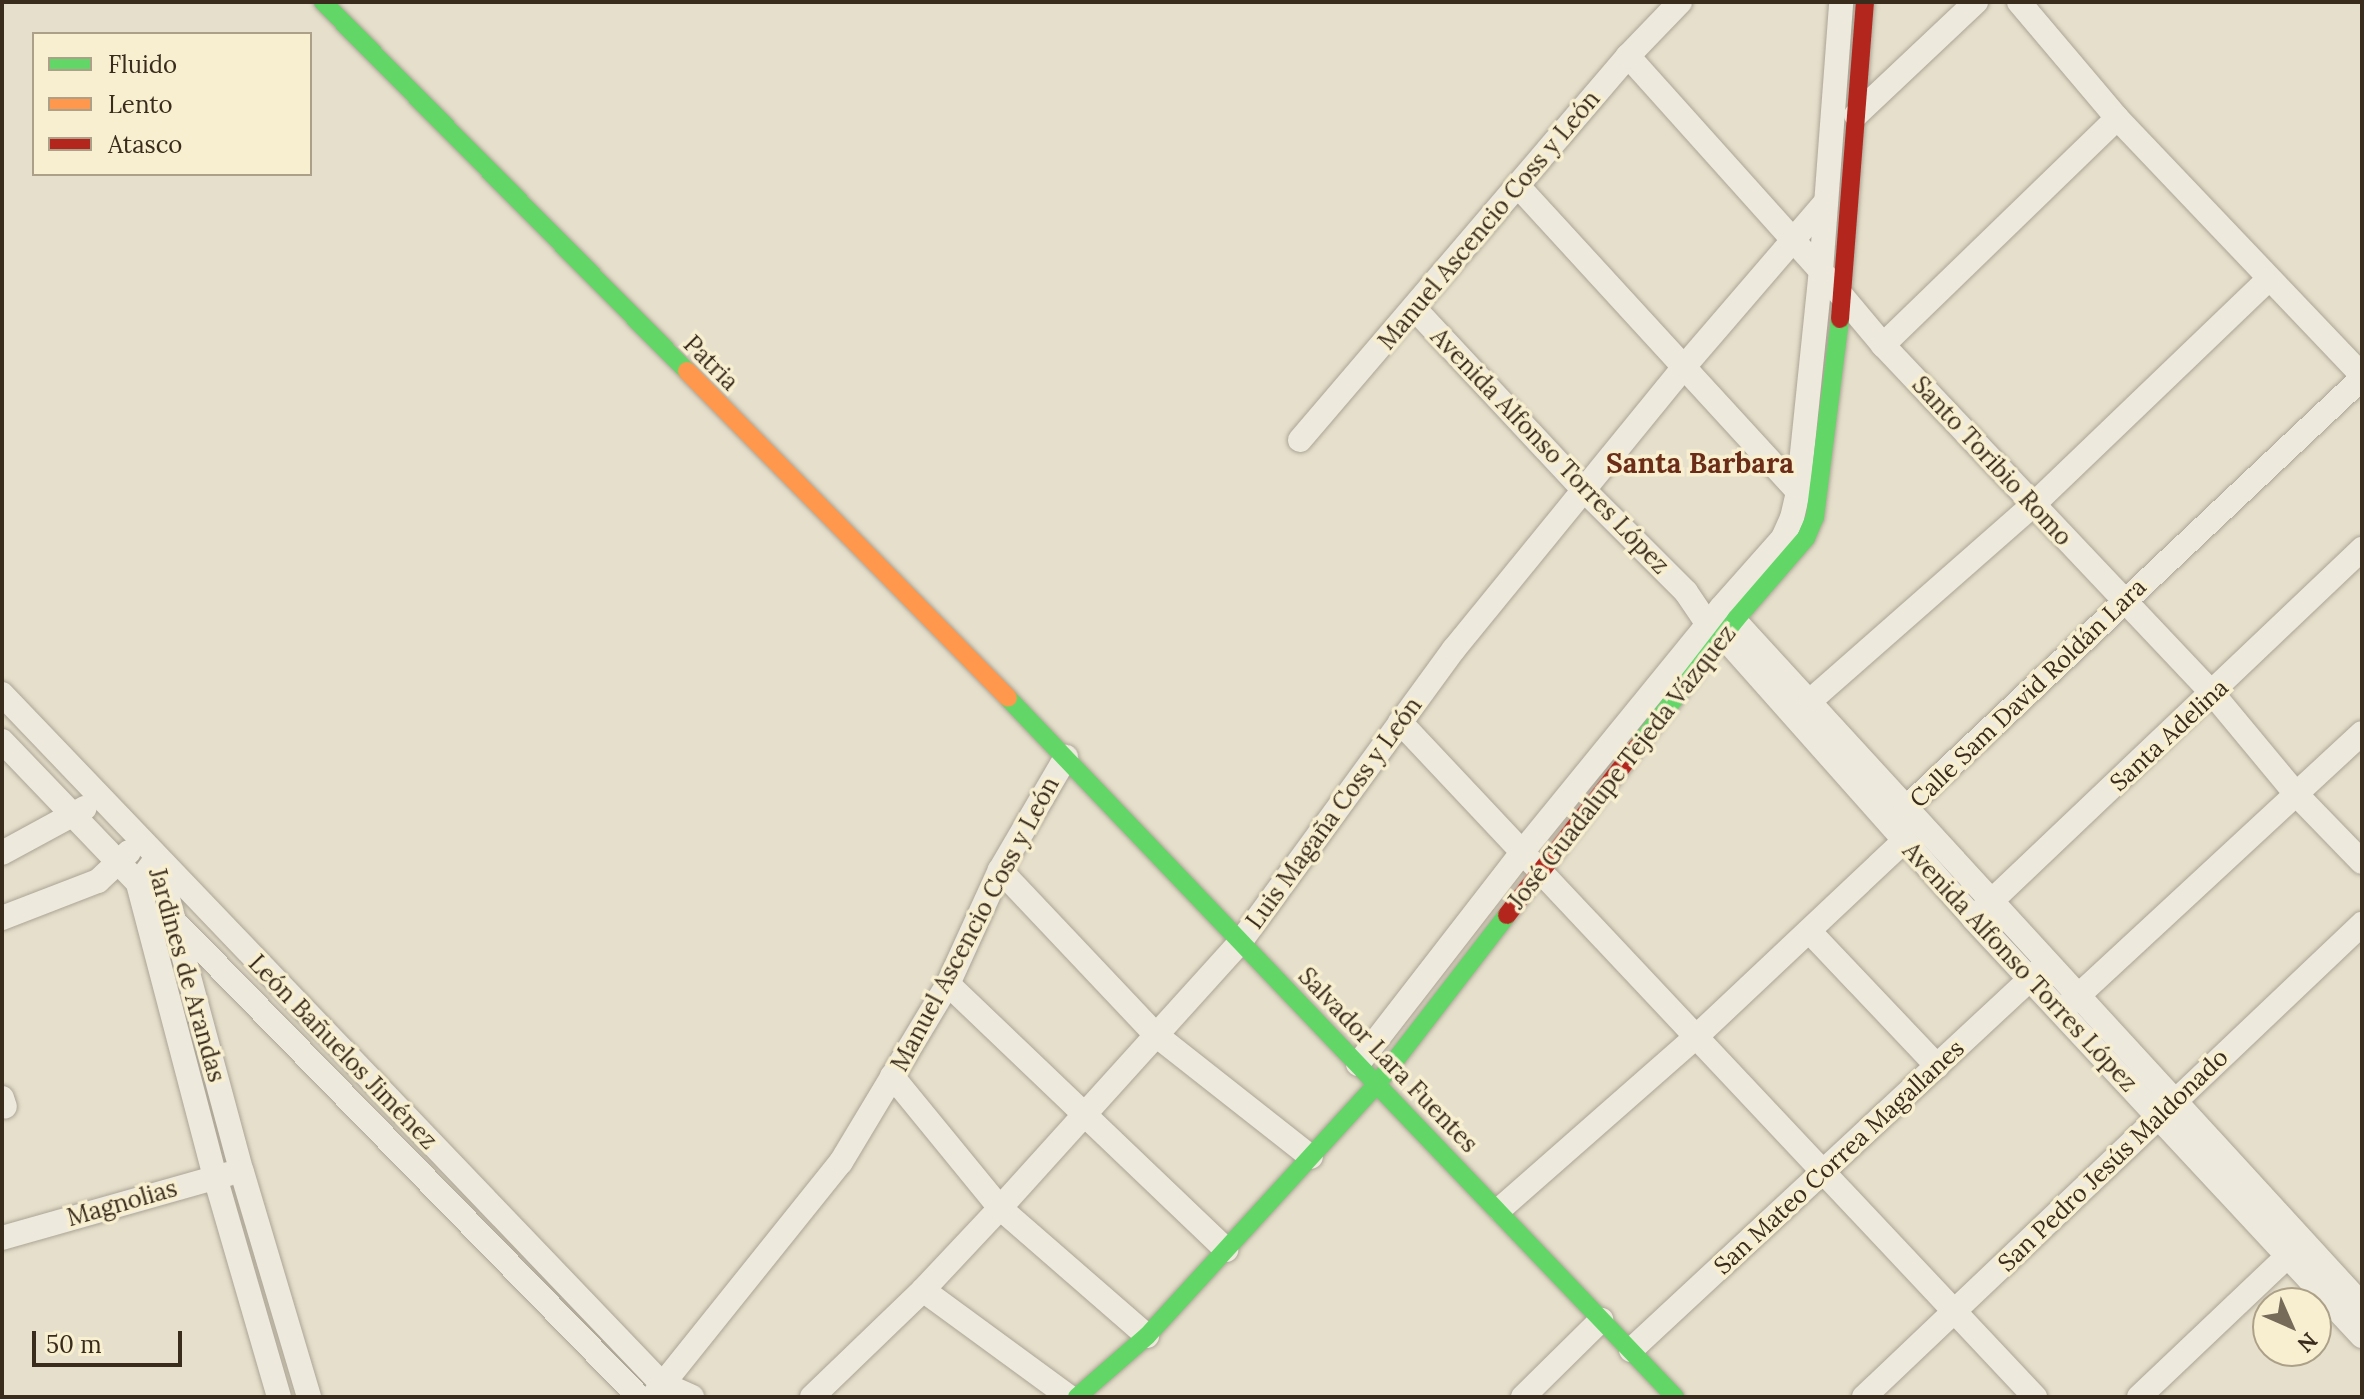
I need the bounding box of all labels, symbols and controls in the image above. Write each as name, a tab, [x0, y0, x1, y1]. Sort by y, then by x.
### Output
legend	[32, 32, 312, 176]
text: Fluido	[108, 49, 177, 80]
street label: Manuel Ascencio Coss y León	[1372, 85, 1606, 355]
text: Lento	[108, 89, 173, 120]
text: Atasco	[108, 129, 182, 160]
street label: Avenida Alfonso Torres López	[1425, 322, 1675, 580]
street label: Patria	[678, 330, 744, 396]
street label: Santo Toribio Romo	[1906, 370, 2078, 552]
district label: Santa Barbara	[1606, 446, 1794, 480]
street label: Calle Sam David Roldán Lara	[1904, 572, 2152, 814]
street label: José Guadalupe Tejeda Vázquez	[1502, 619, 1742, 915]
street label: Santa Adelina	[2104, 673, 2234, 797]
street label: Luis Magaña Coss y León	[1240, 692, 1428, 934]
street label: Manuel Ascencio Coss y León	[885, 772, 1065, 1076]
street label: Avenida Alfonso Torres López	[1897, 836, 2143, 1098]
street label: Jardines de Arandas	[143, 865, 231, 1085]
street label: León Bañuelos Jiménez	[243, 949, 443, 1155]
street label: Salvador Lara Fuentes	[1292, 962, 1484, 1158]
street label: San Mateo Correa Magallanes	[1708, 1034, 1970, 1280]
street label: San Pedro Jesús Maldonado	[1992, 1043, 2234, 1277]
street label: Magnolias	[64, 1174, 180, 1232]
north arrow	[2252, 1287, 2332, 1367]
scale bar	[36, 1315, 186, 1365]
text: N	[2292, 1327, 2323, 1358]
text: 50 m	[46, 1329, 102, 1360]

